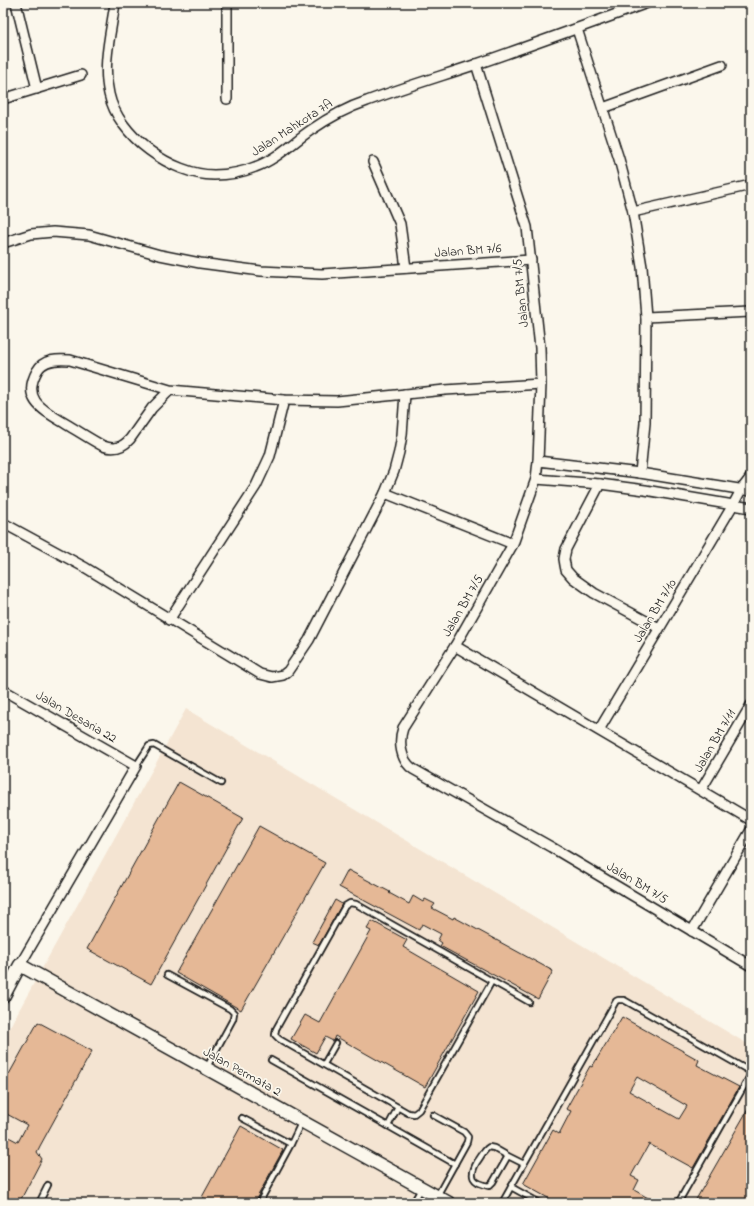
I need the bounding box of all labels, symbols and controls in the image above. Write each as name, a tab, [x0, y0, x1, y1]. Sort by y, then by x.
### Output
street label: Jalan Mahkota 7A	[248, 94, 336, 162]
street label: Jalan BM 7/6	[434, 239, 502, 263]
street label: Jalan BM 7/5	[508, 257, 534, 328]
street label: Jalan BM 7/5	[438, 571, 489, 641]
street label: Jalan BM 7/10	[629, 575, 682, 646]
street label: Jalan Desaria 22	[32, 686, 121, 748]
street label: Jalan BM 7/11	[689, 706, 741, 776]
street label: Jalan BM 7/5	[603, 857, 672, 909]
street label: Jalan Permata 2	[199, 1043, 285, 1102]

